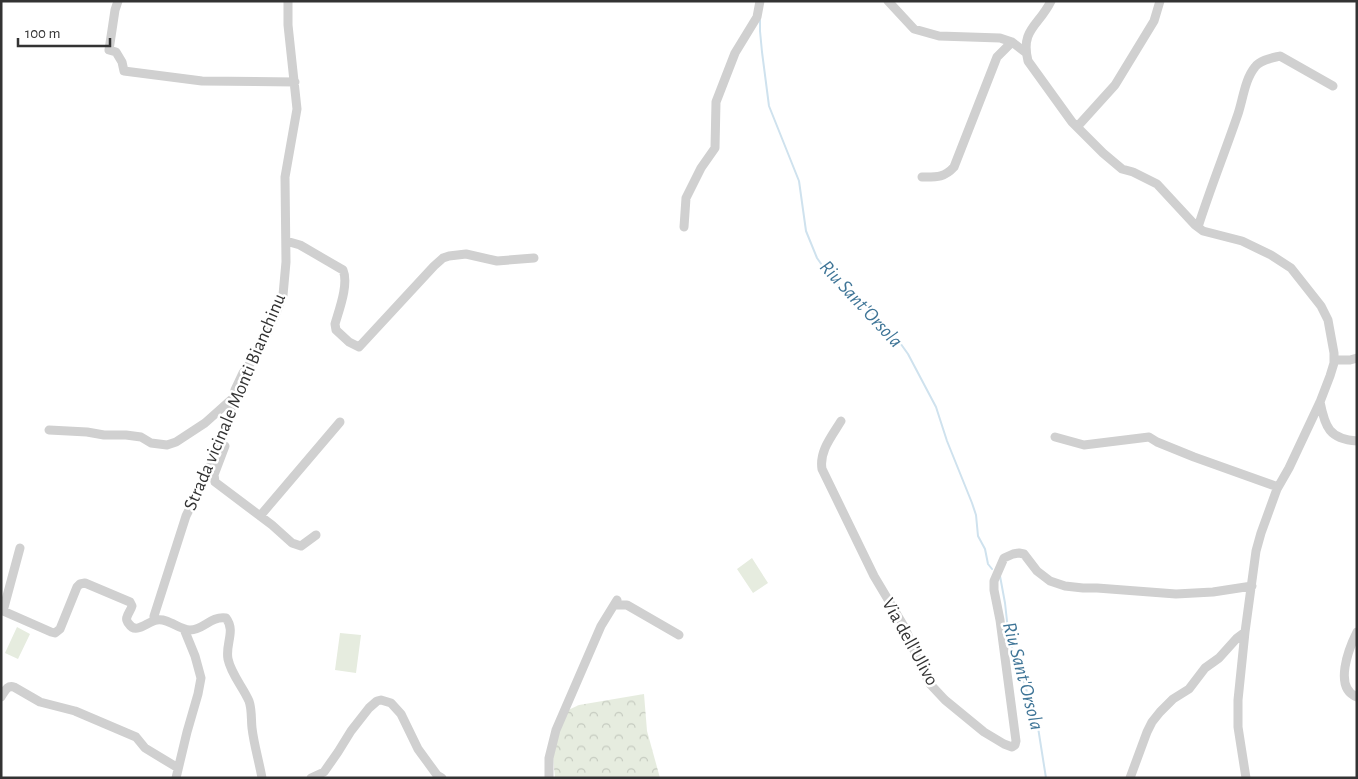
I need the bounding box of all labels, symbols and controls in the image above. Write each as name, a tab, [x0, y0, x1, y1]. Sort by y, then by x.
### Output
scale bar	[18, 15, 110, 47]
text: 100 m	[25, 26, 60, 41]
water label: Riu Sant'Orsola	[816, 257, 906, 351]
street label: Strada vicinale Monti Bianchinu	[181, 291, 289, 513]
street label: Via dell'Ulivo	[878, 595, 942, 689]
water label: Riu Sant'Orsola	[999, 620, 1047, 732]

